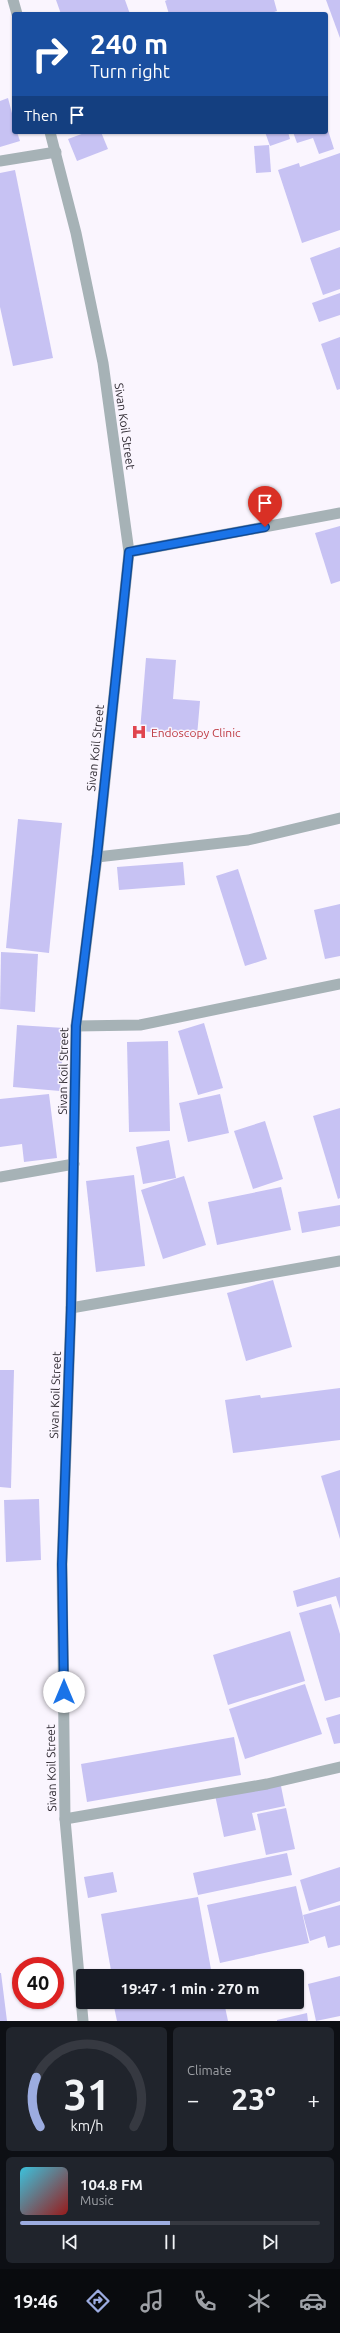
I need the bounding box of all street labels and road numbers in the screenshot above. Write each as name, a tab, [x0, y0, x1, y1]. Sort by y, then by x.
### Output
street label: Sivan Koil Street	[112, 382, 138, 470]
street label: Sivan Koil Street	[84, 704, 106, 792]
street label: Sivan Koil Street	[56, 1027, 70, 1115]
street label: Sivan Koil Street	[47, 1351, 63, 1439]
street label: Sivan Koil Street	[44, 1724, 58, 1812]

